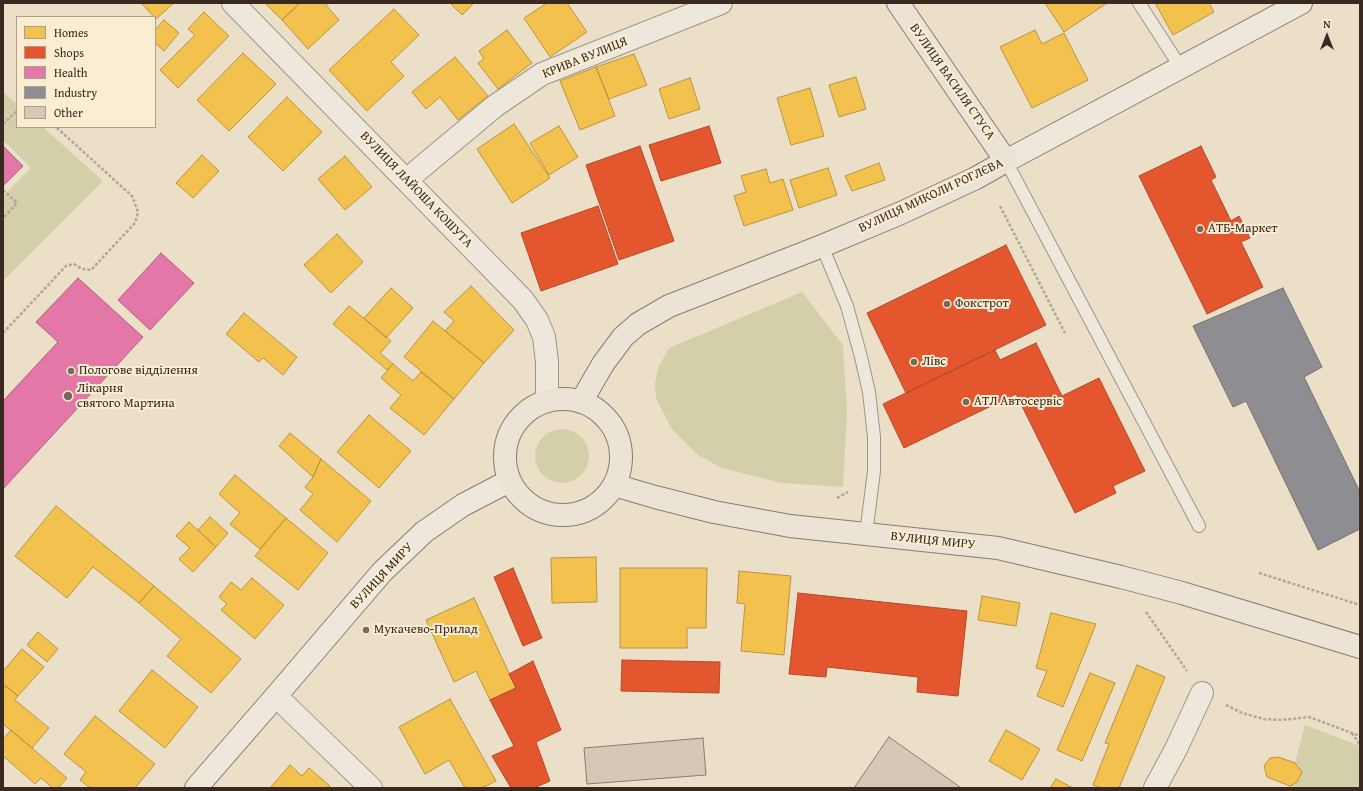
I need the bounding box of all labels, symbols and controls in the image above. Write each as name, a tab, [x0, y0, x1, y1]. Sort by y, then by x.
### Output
legend	[16, 16, 156, 128]
north arrow	[1307, 16, 1347, 56]
text: N	[1323, 16, 1331, 32]
street label: ВУЛИЦЯ ВАСИЛЯ СТУСА	[906, 21, 998, 143]
text: Homes	[54, 24, 88, 41]
street label: КРИВА ВУЛИЦЯ	[540, 34, 630, 82]
text: Shops	[54, 44, 84, 61]
text: Health	[54, 64, 88, 81]
text: Industry	[54, 84, 97, 101]
text: Other	[54, 104, 83, 121]
street label: ВУЛИЦЯ ЛАЙОША КОШУТА	[356, 129, 476, 251]
street label: ВУЛИЦЯ МИКОЛИ РОГЛЄВА	[856, 156, 1006, 236]
place label: АТБ-Маркет	[1208, 221, 1278, 237]
marker: АТБ-Маркет	[1195, 224, 1205, 234]
place label: Фокстрот	[955, 296, 1009, 312]
marker: Фокстрот	[942, 299, 952, 309]
place label: Лівс	[922, 354, 946, 370]
marker: Лівс	[909, 357, 919, 367]
place label: Пологове відділення	[79, 363, 198, 379]
marker: Пологове відділення	[66, 366, 76, 376]
place label: Лікарня святого Мартина	[77, 381, 175, 412]
marker: Лікарня святого Мартина	[62, 390, 74, 402]
place label: АТЛ Автосервіс	[974, 394, 1062, 410]
marker: АТЛ Автосервіс	[961, 397, 971, 407]
street label: ВУЛИЦЯ МИРУ	[890, 529, 976, 553]
street label: ВУЛИЦЯ МИРУ	[347, 540, 417, 612]
place label: Мукачево-Прилад	[374, 622, 478, 638]
marker: Мукачево-Прилад	[361, 625, 371, 635]

